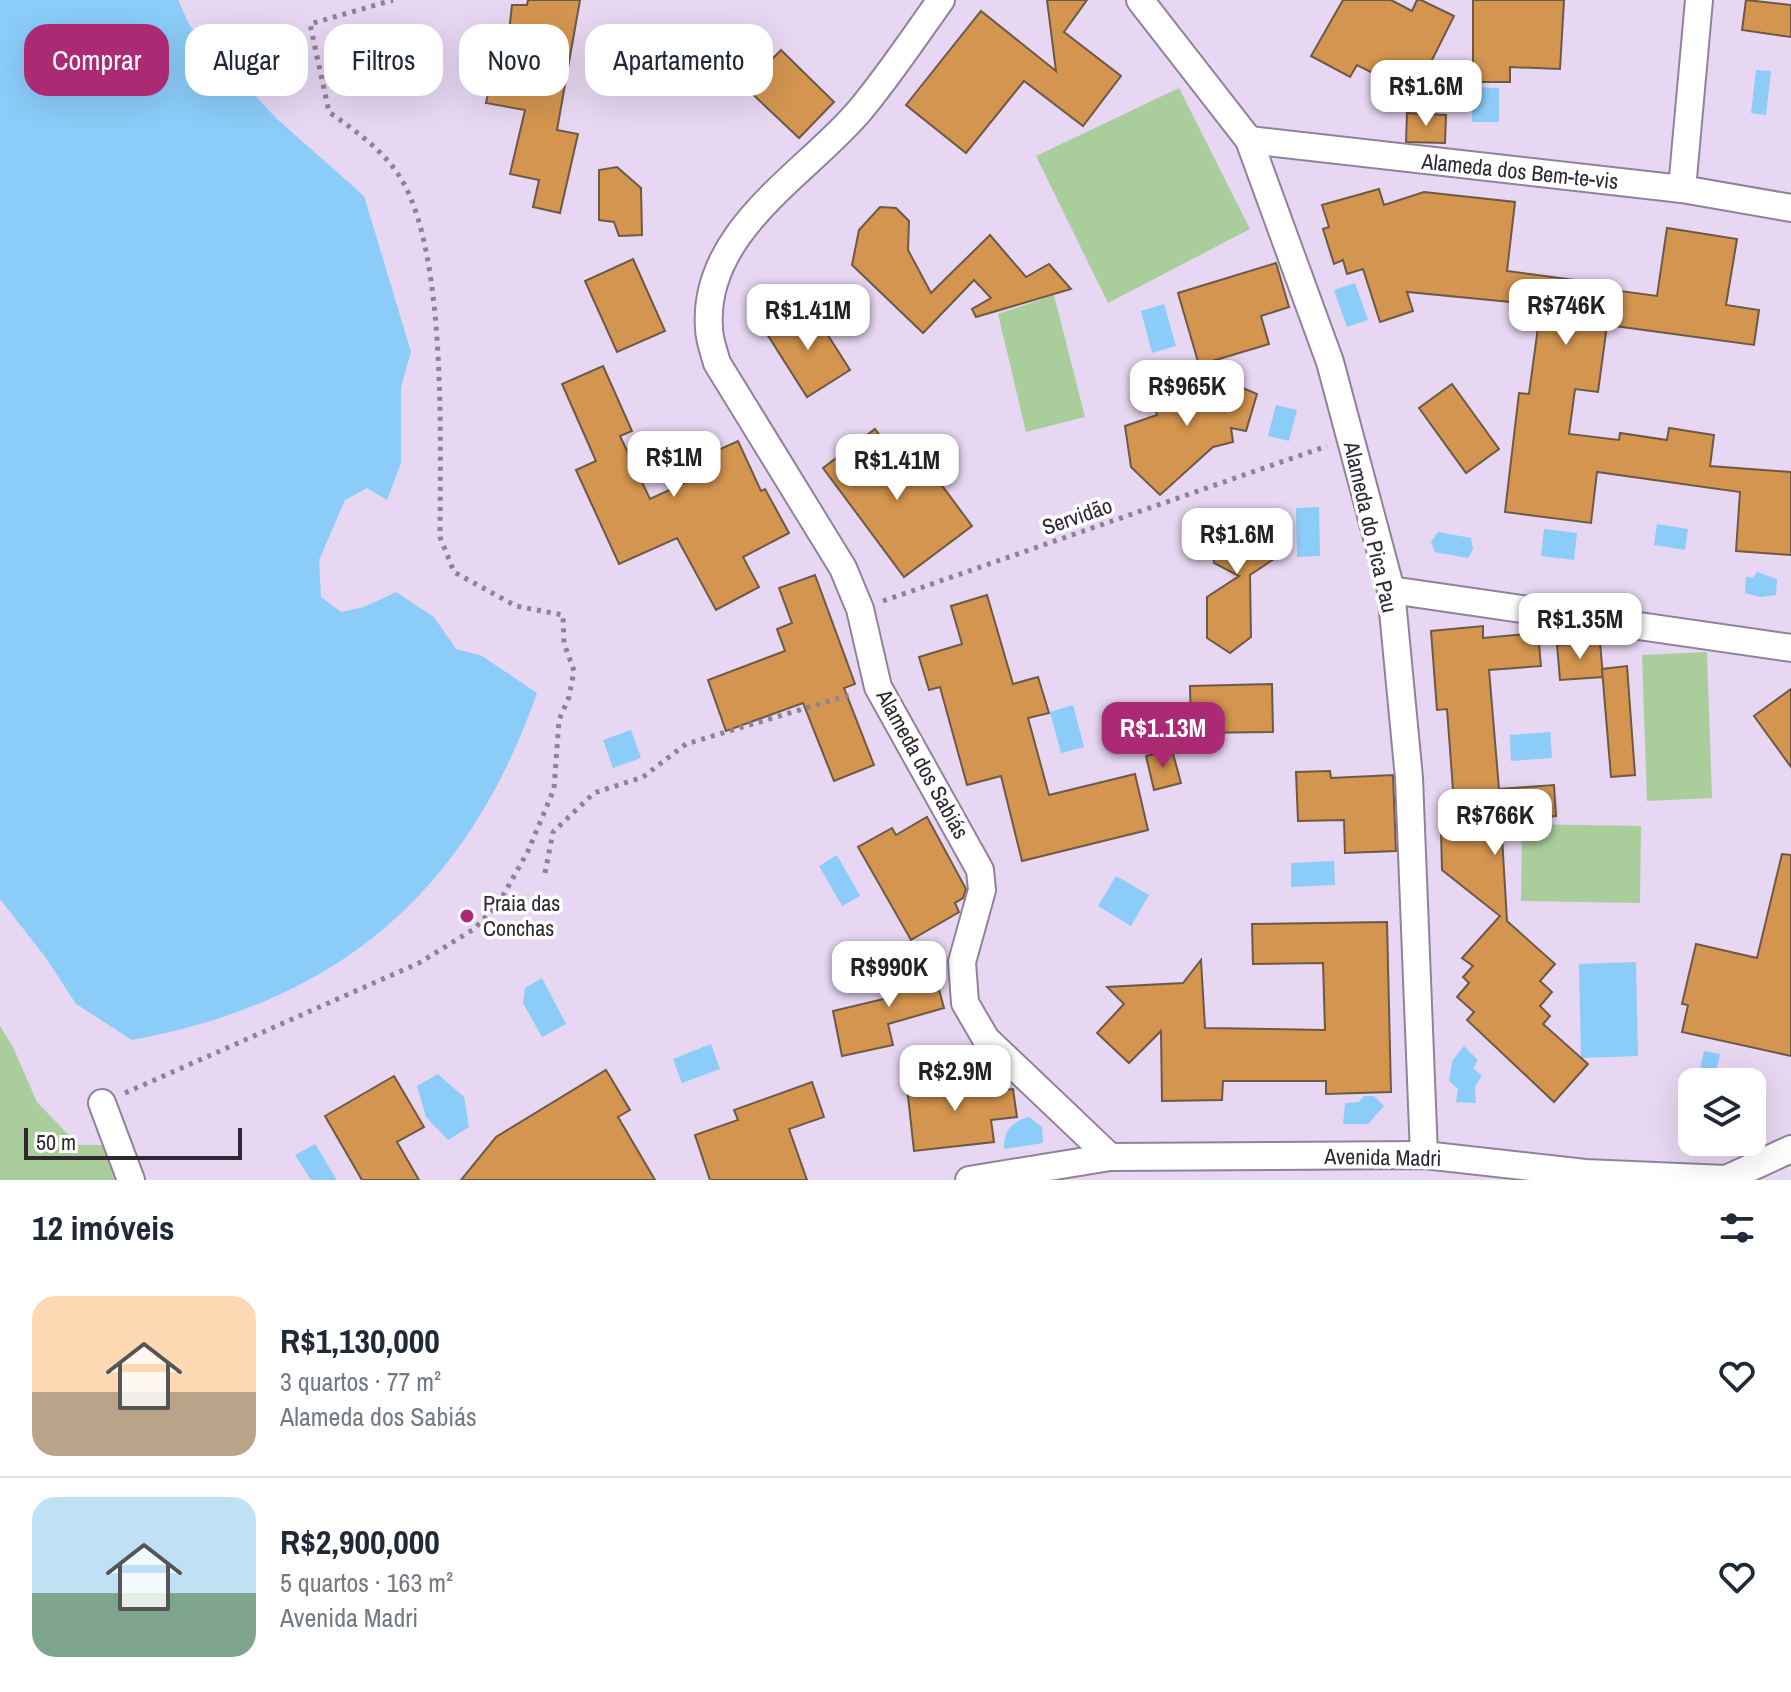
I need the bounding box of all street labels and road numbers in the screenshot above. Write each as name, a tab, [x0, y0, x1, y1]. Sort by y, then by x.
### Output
street label: Alameda dos Bem-te-vis	[1419, 146, 1620, 196]
street label: Alameda do Pica Pau	[1337, 438, 1405, 615]
street label: Servidão	[1038, 490, 1116, 542]
street label: Alameda dos Sabiás	[869, 683, 976, 844]
street label: Avenida Madri	[1323, 1141, 1442, 1173]

